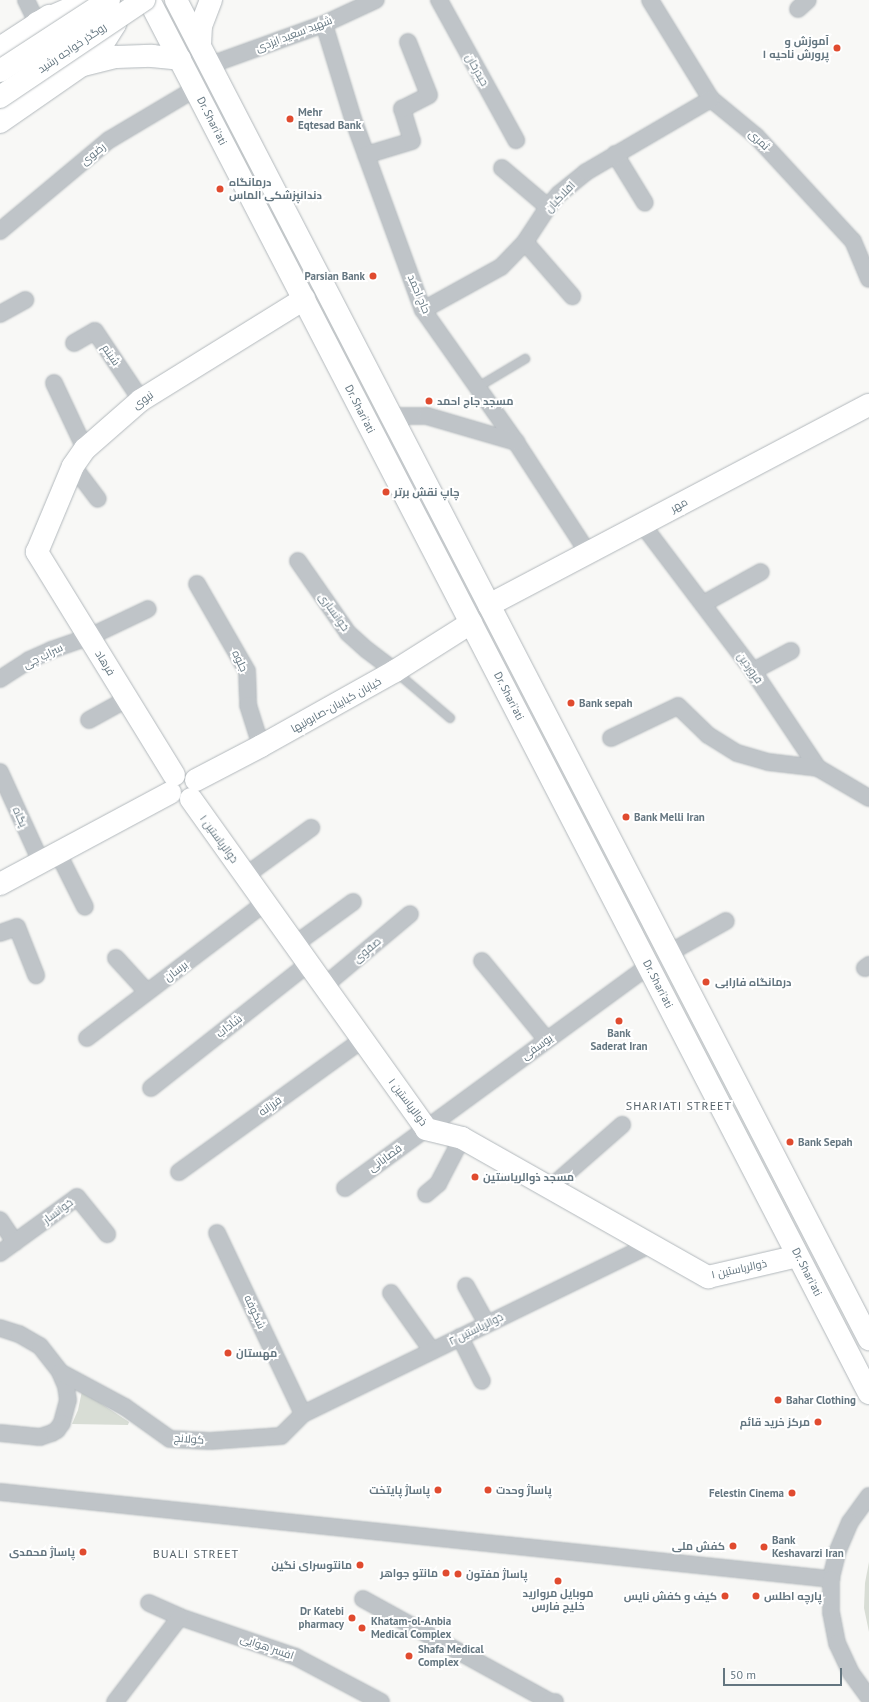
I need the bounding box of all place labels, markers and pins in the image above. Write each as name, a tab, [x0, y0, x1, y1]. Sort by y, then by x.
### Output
place label: آموزش و پرورش ناحیه ۱	[763, 35, 829, 61]
marker: آموزش و پرورش ناحیه ۱	[832, 43, 842, 53]
place label: Mehr Eqtesad Bank	[298, 106, 361, 132]
marker: Mehr Eqtesad Bank	[285, 114, 295, 124]
place label: درمانگاه دندانپزشکی الماس	[229, 176, 322, 202]
marker: درمانگاه دندانپزشکی الماس	[214, 183, 226, 195]
place label: Parsian Bank	[305, 269, 365, 283]
marker: Parsian Bank	[368, 271, 378, 281]
place label: مسجد جاج احمد	[437, 394, 513, 408]
marker: مسجد جاج احمد	[424, 396, 434, 406]
place label: چاپ نقش برتر	[394, 485, 460, 499]
marker: چاپ نقش برتر	[381, 487, 391, 497]
place label: Bank sepah	[579, 696, 633, 710]
marker: Bank sepah	[566, 698, 576, 708]
place label: Bank Melli Iran	[634, 810, 705, 824]
marker: Bank Melli Iran	[621, 812, 631, 822]
place label: درمانگاه فارابی	[715, 975, 792, 989]
marker: درمانگاه فارابی	[700, 976, 712, 988]
marker: Bank Saderat Iran	[614, 1016, 624, 1026]
place label: Bank Saderat Iran	[590, 1027, 648, 1053]
place label: Bank Sepah	[798, 1135, 853, 1149]
marker: Bank Sepah	[785, 1137, 795, 1147]
place label: مسجد ذوالریاستین	[483, 1170, 574, 1184]
marker: مسجد ذوالریاستین	[470, 1172, 480, 1182]
place label: مهستان	[236, 1346, 277, 1360]
marker: مهستان	[223, 1348, 233, 1358]
place label: Bahar Clothing	[786, 1393, 856, 1407]
marker: Bahar Clothing	[773, 1395, 783, 1405]
place label: مرکز خرید قائم	[740, 1415, 810, 1429]
marker: مرکز خرید قائم	[813, 1417, 823, 1427]
place label: پاساژ پایتخت	[369, 1483, 430, 1497]
place label: پاساژ وحدت	[496, 1483, 552, 1497]
marker: پاساژ پایتخت	[433, 1485, 443, 1495]
marker: پاساژ وحدت	[483, 1485, 493, 1495]
place label: Felestin Cinema	[709, 1486, 784, 1500]
marker: Felestin Cinema	[787, 1488, 797, 1498]
place label: Bank Keshavarzi Iran	[772, 1534, 844, 1560]
place label: کفش ملی	[672, 1539, 725, 1553]
marker: کفش ملی	[728, 1541, 738, 1551]
marker: Bank Keshavarzi Iran	[759, 1542, 769, 1552]
place label: پاساژ محمدی	[9, 1545, 75, 1559]
marker: پاساژ محمدی	[78, 1547, 88, 1557]
place label: مانتوسرای نگین	[271, 1558, 352, 1572]
marker: مانتوسرای نگین	[355, 1560, 365, 1570]
place label: مانتو جواهر	[380, 1566, 438, 1580]
place label: پاساژ مفتون	[466, 1567, 527, 1581]
marker: مانتو جواهر	[441, 1568, 451, 1578]
marker: پاساژ مفتون	[453, 1569, 463, 1579]
marker: موبایل مروارید خلیج فارس	[553, 1576, 563, 1586]
place label: موبایل مروارید خلیج فارس	[523, 1587, 593, 1613]
place label: کیف و کفش نایس	[624, 1589, 717, 1603]
place label: پارچه اطلس	[764, 1589, 822, 1603]
marker: کیف و کفش نایس	[720, 1591, 730, 1601]
marker: پارچه اطلس	[751, 1591, 761, 1601]
place label: Dr Katebi pharmacy	[299, 1605, 344, 1631]
marker: Dr Katebi pharmacy	[347, 1613, 357, 1623]
place label: Khatam-ol-Anbia Medical Complex	[371, 1615, 451, 1641]
marker: Khatam-ol-Anbia Medical Complex	[356, 1622, 368, 1634]
place label: Shafa Medical Complex	[418, 1643, 484, 1669]
marker: Shafa Medical Complex	[403, 1650, 415, 1662]

